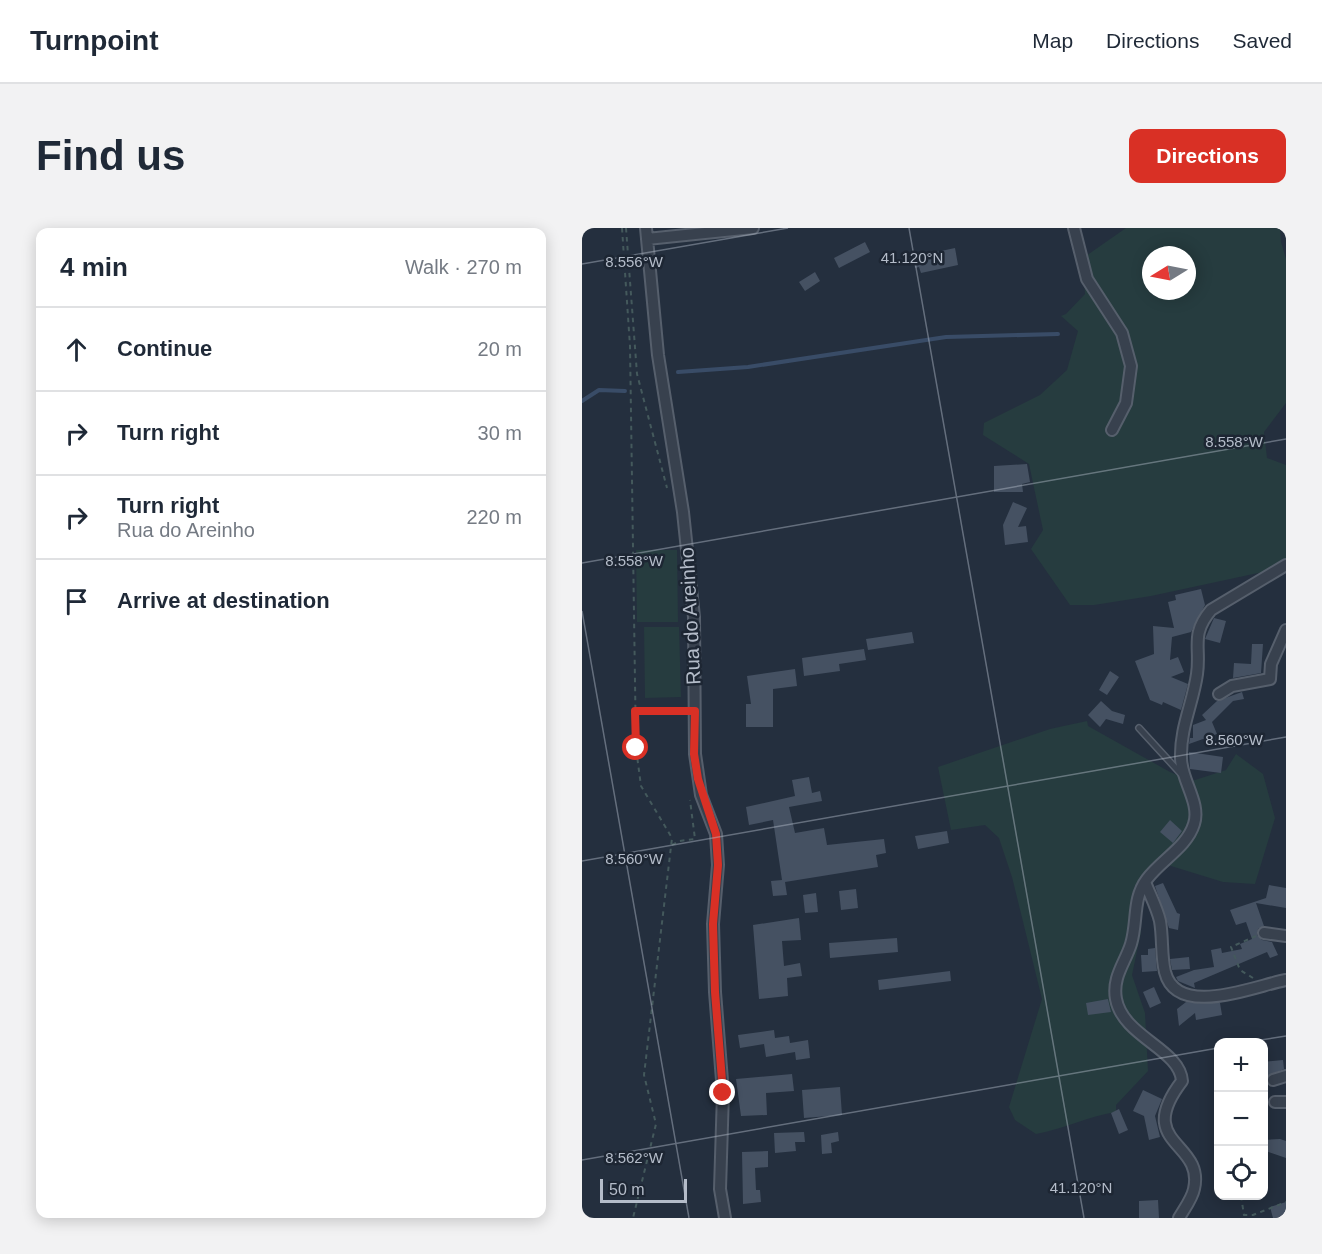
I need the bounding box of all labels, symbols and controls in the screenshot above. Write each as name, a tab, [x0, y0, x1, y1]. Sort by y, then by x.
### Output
text: Turnpoint	[30, 25, 159, 56]
text: Map	[1032, 29, 1073, 52]
text: Directions	[1106, 29, 1199, 52]
text: Saved	[1232, 29, 1292, 52]
button: Directions	[1129, 129, 1286, 183]
text: Find us	[36, 132, 185, 179]
north arrow	[1142, 246, 1196, 300]
text: 41.120°N	[881, 249, 943, 266]
text: 4 min	[60, 252, 128, 282]
text: 8.556°W	[605, 253, 664, 270]
text: Walk · 270 m	[405, 256, 522, 278]
icon: ahead	[60, 333, 93, 366]
text: Continue	[117, 336, 212, 361]
text: 20 m	[478, 338, 522, 360]
icon: right	[60, 417, 93, 450]
text: Turn right	[117, 420, 219, 445]
text: 30 m	[478, 422, 522, 444]
text: 8.558°W	[1205, 433, 1264, 450]
text: Turn right	[117, 493, 219, 518]
icon: right	[60, 501, 93, 534]
text: 220 m	[466, 506, 522, 528]
text: Rua do Areinho	[117, 519, 255, 541]
street label: Rua do Areinho	[675, 547, 705, 685]
text: 8.558°W	[605, 552, 664, 569]
icon: arrive	[60, 585, 93, 618]
text: Arrive at destination	[117, 588, 330, 613]
text: 8.560°W	[1205, 731, 1264, 748]
route start	[622, 734, 648, 760]
text: 8.560°W	[605, 850, 664, 867]
map controls	[1214, 1038, 1268, 1200]
button: +	[1214, 1038, 1268, 1092]
route end	[709, 1079, 735, 1105]
button: −	[1214, 1092, 1268, 1146]
button: locate	[1214, 1146, 1268, 1200]
text: 8.562°W	[605, 1149, 664, 1166]
scale bar	[600, 1176, 687, 1204]
text: 41.120°N	[1050, 1179, 1112, 1196]
text: 50 m	[609, 1181, 645, 1198]

